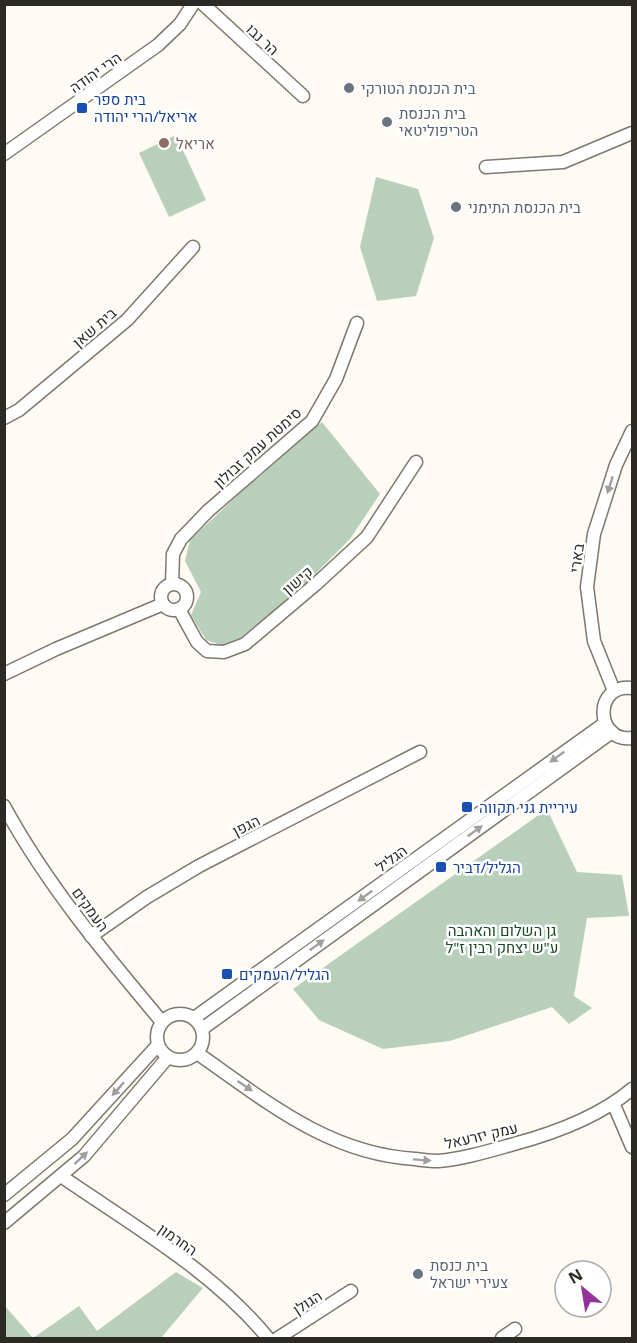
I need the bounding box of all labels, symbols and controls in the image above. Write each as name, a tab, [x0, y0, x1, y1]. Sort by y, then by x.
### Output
street label: הר נבו	[242, 19, 284, 59]
street label: הרי יהודה	[65, 47, 125, 97]
place label: בית הכנסת הטורקי	[361, 78, 476, 98]
marker: בית הכנסת הטורקי	[342, 81, 356, 95]
place label: בית ספר אריאל/הרי יהודה	[94, 89, 197, 126]
marker: בית ספר אריאל/הרי יהודה	[75, 101, 89, 115]
place label: בית הכנסת הטריפוליטאי	[399, 103, 478, 140]
marker: בית הכנסת הטריפוליטאי	[380, 115, 394, 129]
place label: אריאל	[176, 133, 215, 153]
marker: אריאל	[157, 136, 171, 150]
place label: בית הכנסת התימני	[468, 197, 581, 217]
marker: בית הכנסת התימני	[449, 200, 463, 214]
street label: בית שאן	[68, 302, 120, 351]
street label: סימטת עמק זבולון	[209, 402, 305, 492]
one-way arrow	[605, 476, 614, 494]
street label: בארי	[564, 542, 588, 574]
street label: קישון	[277, 561, 317, 599]
one-way arrow	[550, 751, 566, 763]
place label: עיריית גני תקווה	[479, 797, 578, 817]
marker: עיריית גני תקווה	[460, 800, 474, 814]
street label: הגפן	[229, 810, 263, 840]
one-way arrow	[467, 825, 483, 837]
street label: הגליל	[371, 840, 411, 876]
place label: הגליל/דביר	[453, 857, 521, 877]
marker: הגליל/דביר	[434, 860, 448, 874]
street label: העמקים	[68, 883, 114, 935]
one-way arrow	[357, 889, 372, 901]
park label: גן השלום והאהבה ע"ש יצחק רבין ז"ל	[446, 920, 558, 957]
one-way arrow	[309, 939, 325, 951]
place label: הגליל/העמקים	[239, 964, 330, 984]
marker: הגליל/העמקים	[220, 967, 234, 981]
one-way arrow	[237, 1080, 253, 1092]
one-way arrow	[112, 1081, 125, 1096]
street label: עמק יזרעאל	[442, 1117, 520, 1153]
one-way arrow	[73, 1151, 88, 1165]
one-way arrow	[413, 1155, 432, 1164]
street label: החרמון	[154, 1218, 202, 1260]
place label: בית כנסת צעירי ישראל	[430, 1255, 508, 1292]
north arrow	[553, 1259, 613, 1319]
text: N	[564, 1263, 587, 1289]
marker: בית כנסת צעירי ישראל	[411, 1267, 425, 1281]
street label: הגולן	[289, 1285, 325, 1319]

